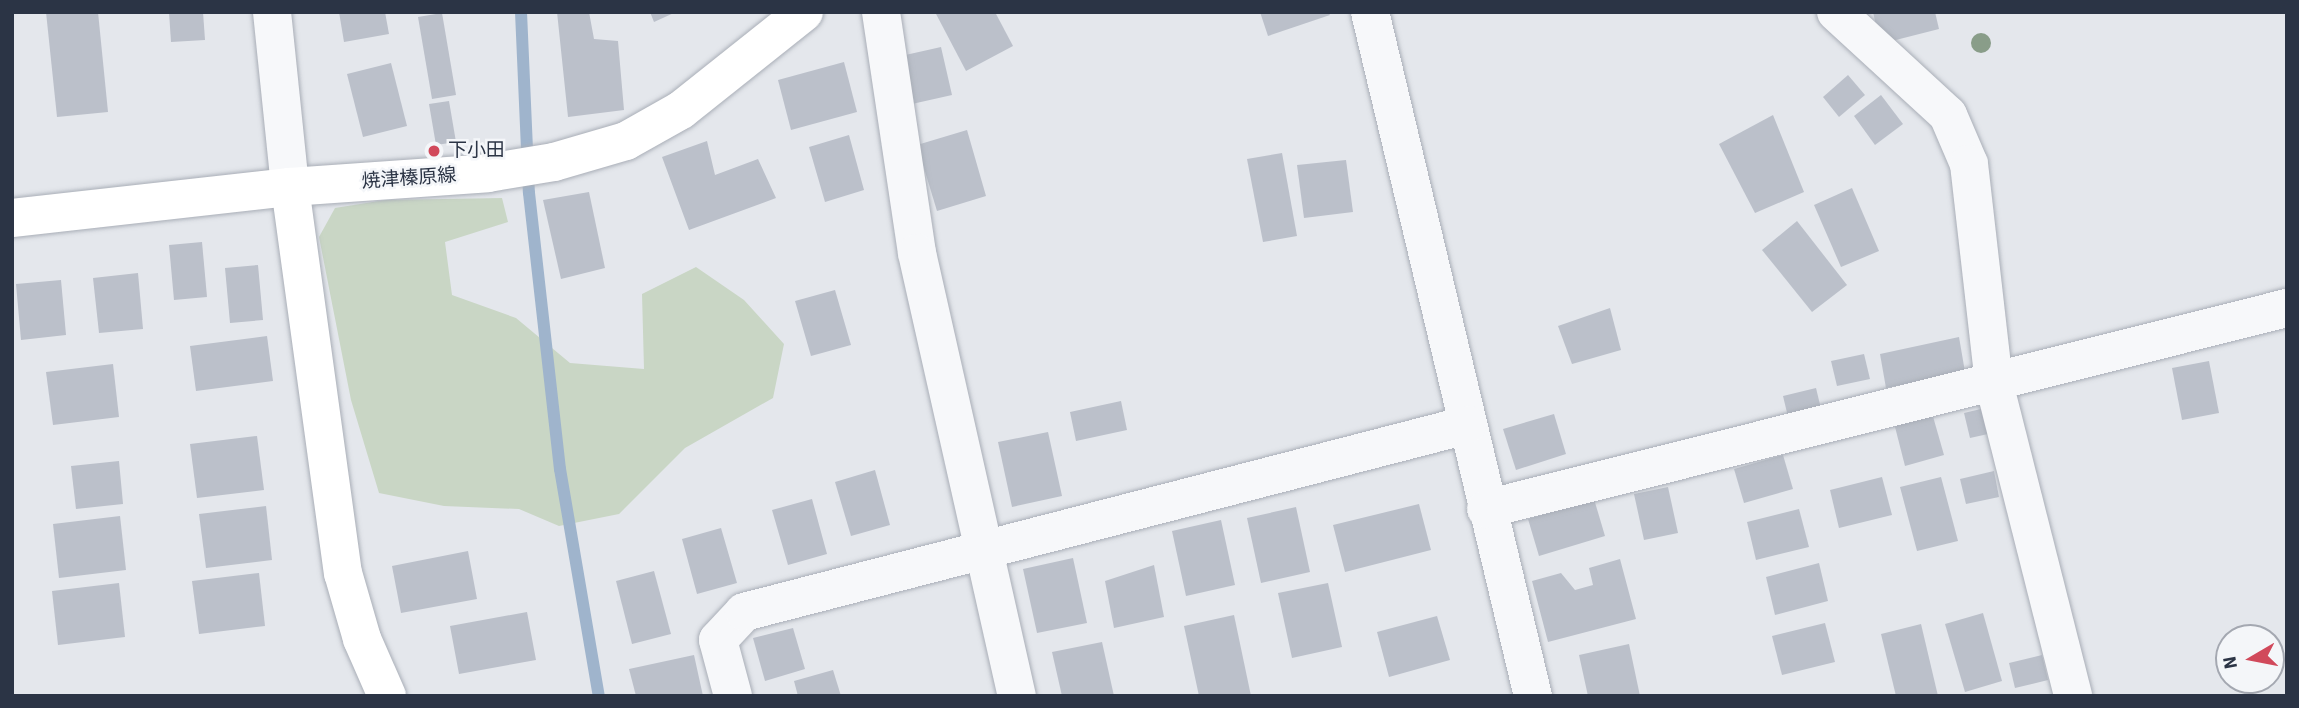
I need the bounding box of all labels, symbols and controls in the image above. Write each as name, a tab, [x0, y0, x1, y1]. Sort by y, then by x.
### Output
place label: 下小田	[448, 140, 505, 162]
marker: 下小田	[426, 143, 442, 159]
street label: 焼津榛原線	[361, 164, 457, 194]
north arrow	[2215, 624, 2285, 694]
text: N	[2216, 654, 2245, 671]

